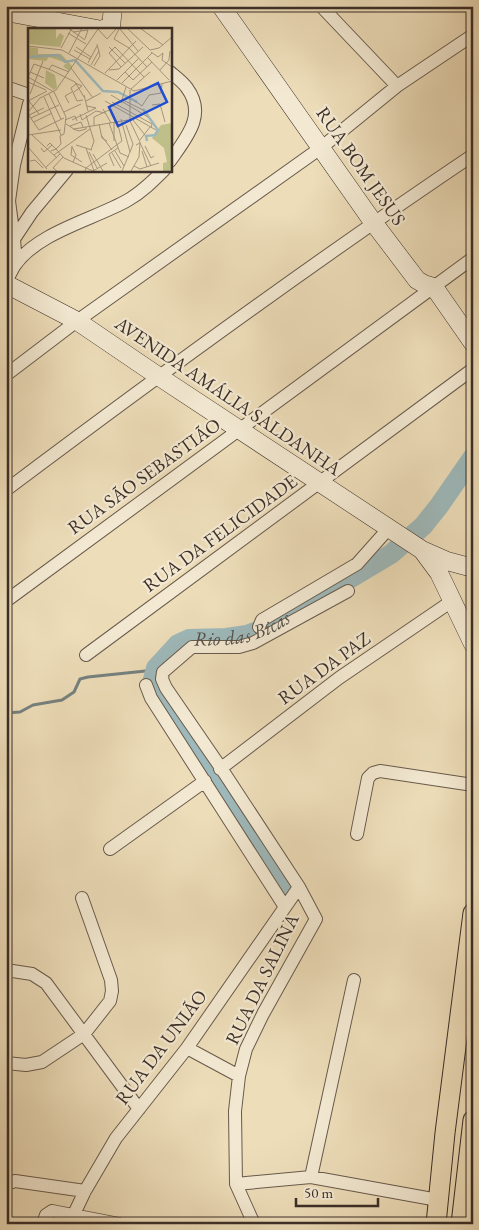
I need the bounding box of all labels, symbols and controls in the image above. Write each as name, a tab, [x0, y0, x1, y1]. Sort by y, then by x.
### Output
inset map	[28, 28, 171, 171]
street label: RUA BOM JESUS	[311, 102, 411, 231]
street label: AVENIDA AMÁLIA SALDANHA	[109, 310, 347, 482]
street label: RUA SÃO SEBASTIÃO	[63, 412, 225, 540]
street label: RUA DA FELICIDADE	[138, 468, 302, 598]
water label: Rio das Bicas	[193, 604, 295, 652]
street label: RUA DA PAZ	[273, 626, 376, 710]
street label: RUA DA SALINA	[219, 909, 305, 1049]
street label: RUA DA UNIÃO	[110, 984, 212, 1110]
scale bar	[296, 1175, 379, 1207]
text: 50 m	[304, 1183, 333, 1202]

